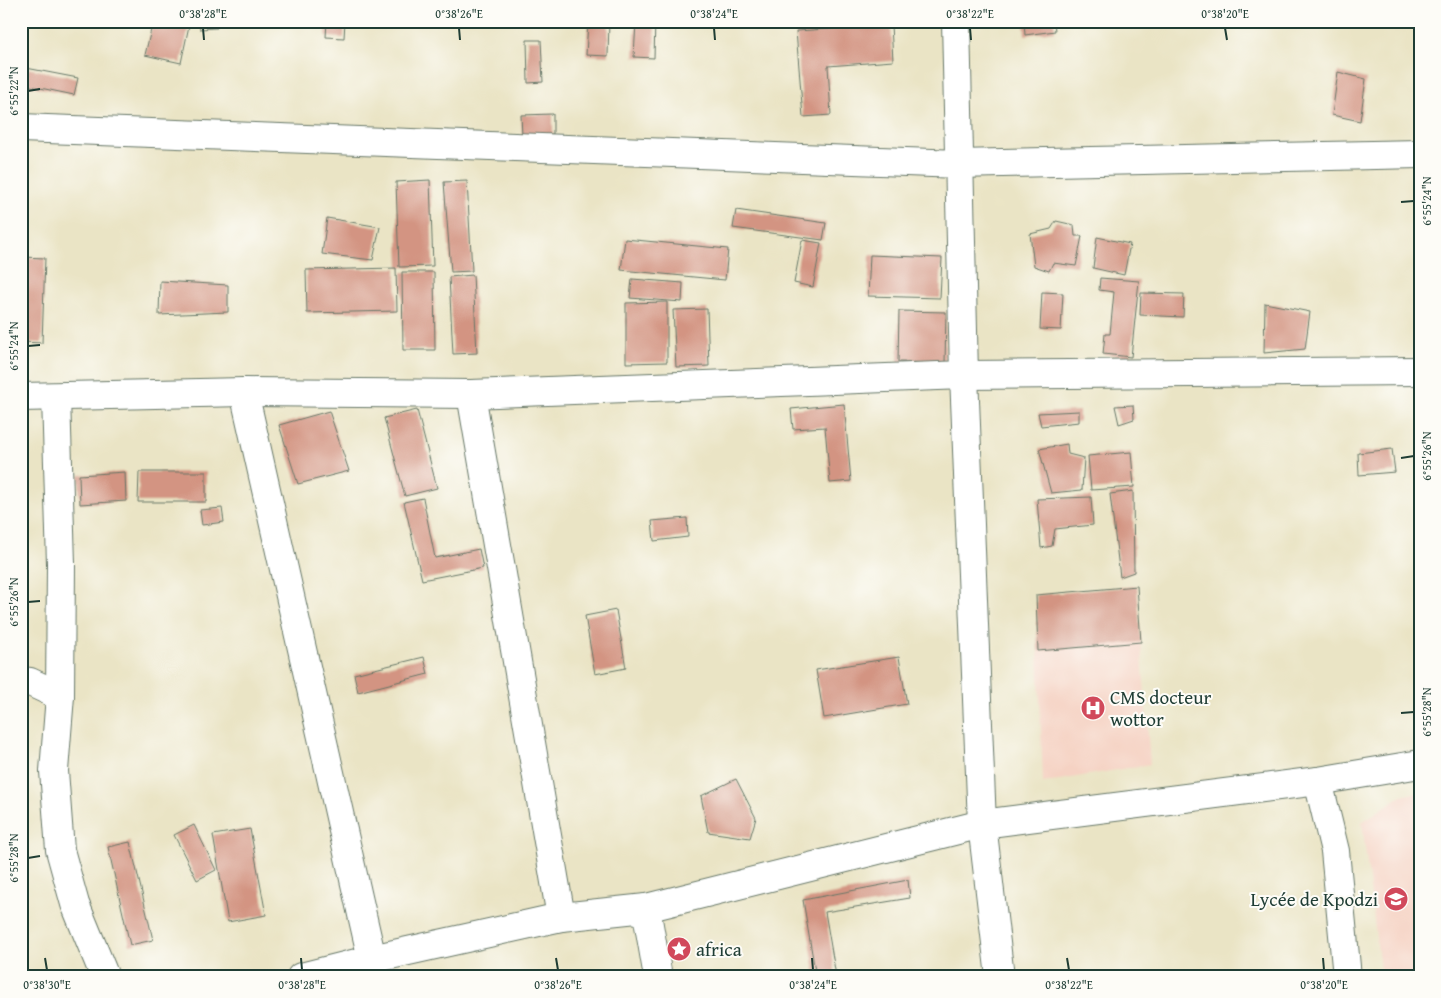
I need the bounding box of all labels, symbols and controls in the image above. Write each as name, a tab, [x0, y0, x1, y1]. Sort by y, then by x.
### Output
text: 0°38'28"E	[179, 5, 227, 22]
text: 0°38'26"E	[435, 5, 483, 22]
text: 0°38'24"E	[690, 5, 738, 22]
text: 0°38'22"E	[946, 5, 994, 22]
text: 0°38'20"E	[1201, 5, 1249, 22]
text: 6°55'22"N	[5, 66, 22, 116]
text: 6°55'24"N	[1418, 176, 1435, 226]
text: 6°55'24"N	[5, 321, 22, 371]
text: 6°55'26"N	[1418, 431, 1435, 481]
text: 6°55'26"N	[5, 577, 22, 627]
place label: CMS docteur wottor	[1110, 683, 1212, 733]
text: 6°55'28"N	[1418, 687, 1435, 737]
hospital icon: CMS docteur wottor	[1080, 695, 1106, 721]
text: 6°55'28"N	[5, 833, 22, 883]
place label: Lycée de Kpodzi	[1251, 885, 1378, 913]
school or university icon: Lycée de Kpodzi	[1383, 886, 1409, 912]
place label: africa	[696, 935, 742, 963]
place icon: africa	[666, 936, 692, 962]
text: 0°38'30"E	[23, 976, 71, 993]
text: 0°38'28"E	[278, 976, 326, 993]
text: 0°38'26"E	[534, 976, 582, 993]
text: 0°38'24"E	[789, 976, 837, 993]
text: 0°38'22"E	[1045, 976, 1093, 993]
text: 0°38'20"E	[1300, 976, 1348, 993]

